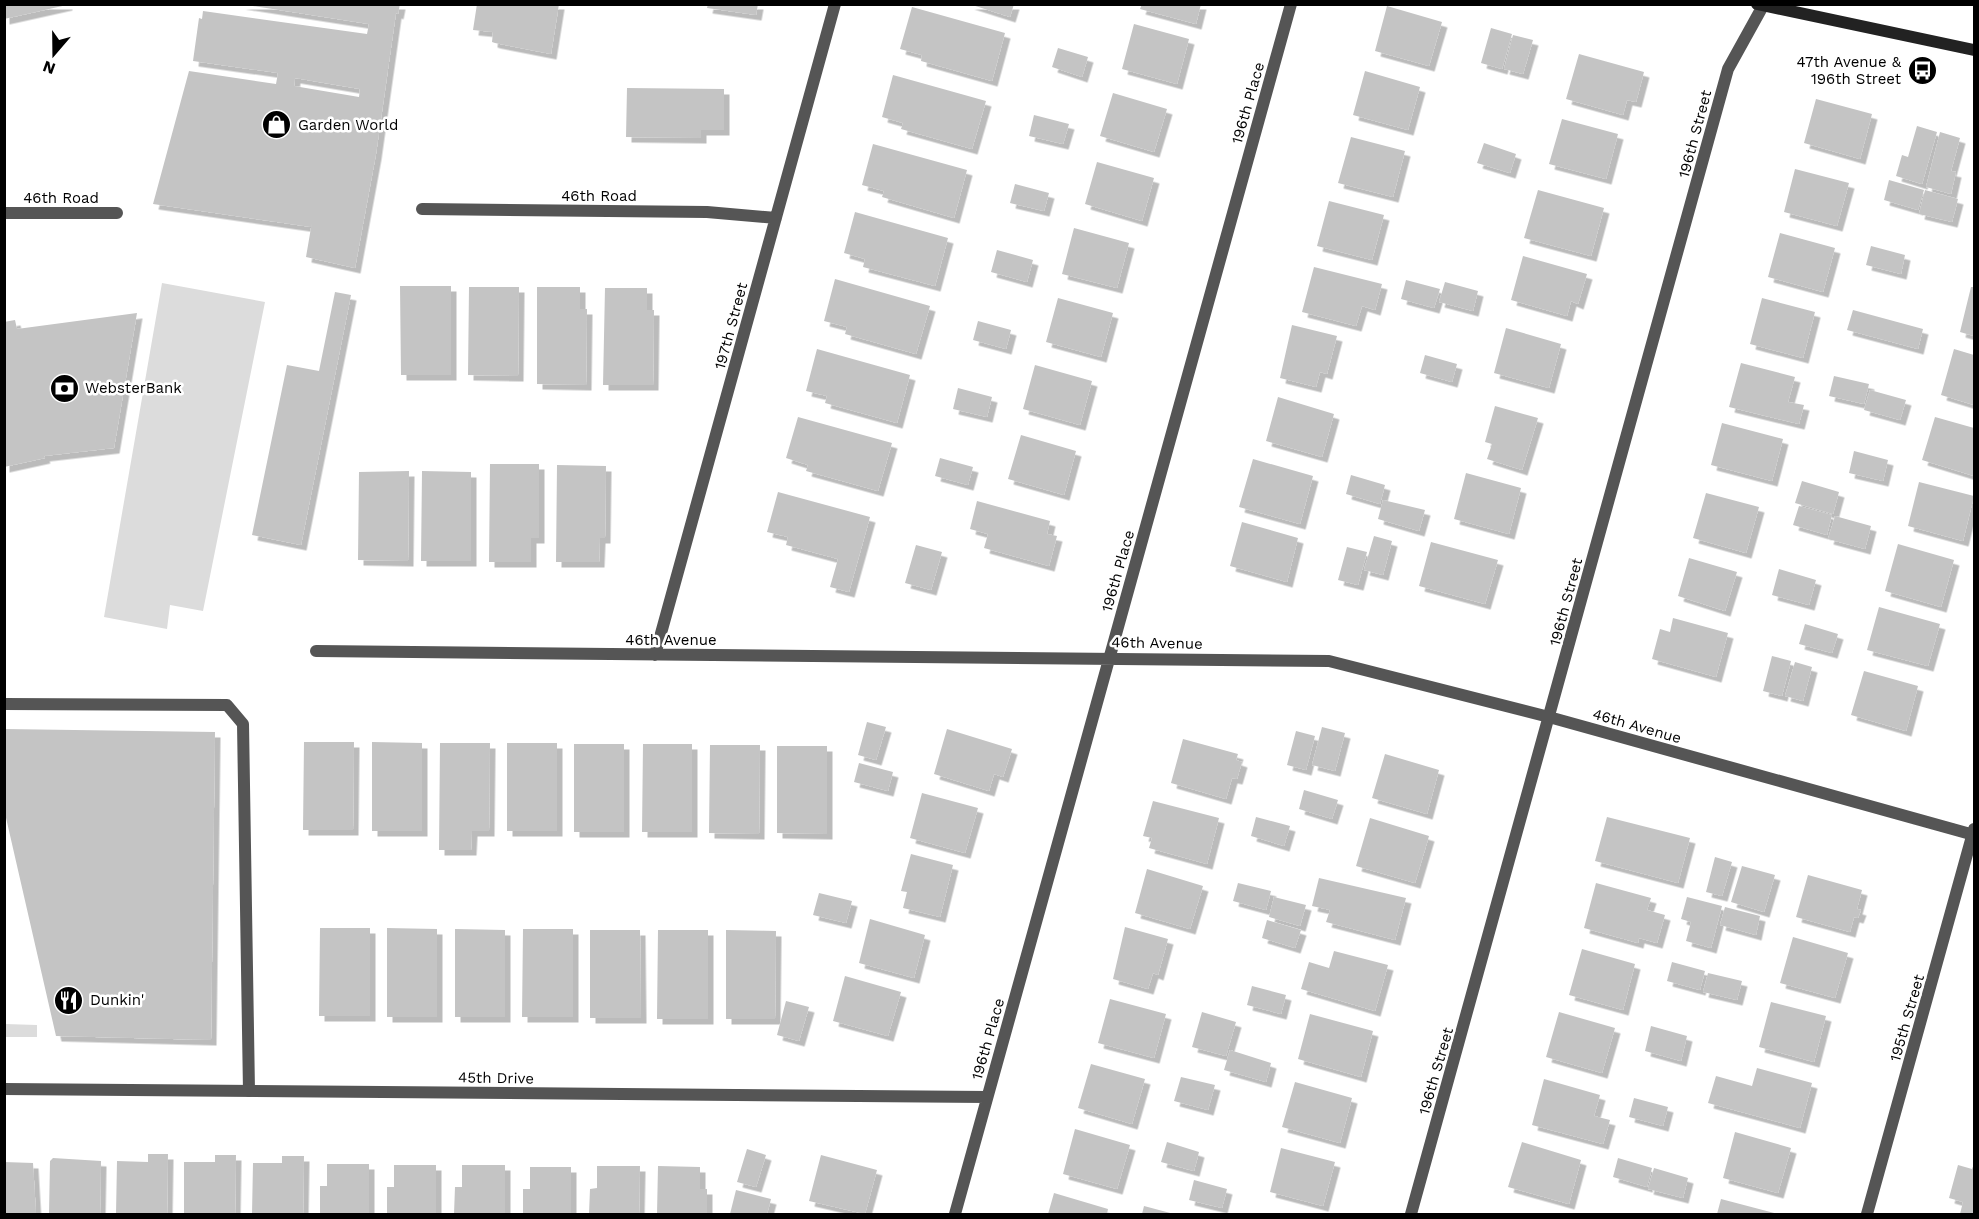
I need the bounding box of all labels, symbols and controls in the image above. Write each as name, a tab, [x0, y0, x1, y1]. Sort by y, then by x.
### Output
north arrow	[24, 24, 84, 84]
place label: 47th Avenue & 196th Street	[1797, 53, 1902, 88]
bus stop icon: 47th Avenue & 196th Street	[1906, 55, 1938, 87]
text: N	[40, 57, 58, 79]
street label: 196th Place	[1228, 60, 1268, 146]
street label: 196th Street	[1675, 87, 1716, 180]
shop icon: Garden World	[261, 109, 293, 141]
place label: Garden World	[298, 116, 398, 134]
street label: 46th Road	[561, 187, 637, 205]
street label: 46th Road	[23, 189, 99, 207]
street label: 197th Street	[711, 280, 751, 371]
bank icon: WebsterBank	[48, 372, 80, 404]
place label: WebsterBank	[85, 379, 182, 397]
street label: 196th Place	[1098, 528, 1138, 614]
street label: 196th Street	[1546, 555, 1587, 648]
street label: 46th Avenue	[625, 631, 717, 649]
street label: 46th Avenue	[1111, 633, 1203, 653]
street label: 46th Avenue	[1591, 705, 1683, 747]
street label: 195th Street	[1886, 972, 1928, 1064]
restaurant icon: Dunkin'	[53, 984, 85, 1016]
place label: Dunkin'	[90, 991, 144, 1009]
street label: 196th Place	[968, 996, 1008, 1082]
street label: 196th Street	[1415, 1025, 1457, 1117]
street label: 45th Drive	[458, 1068, 534, 1088]

